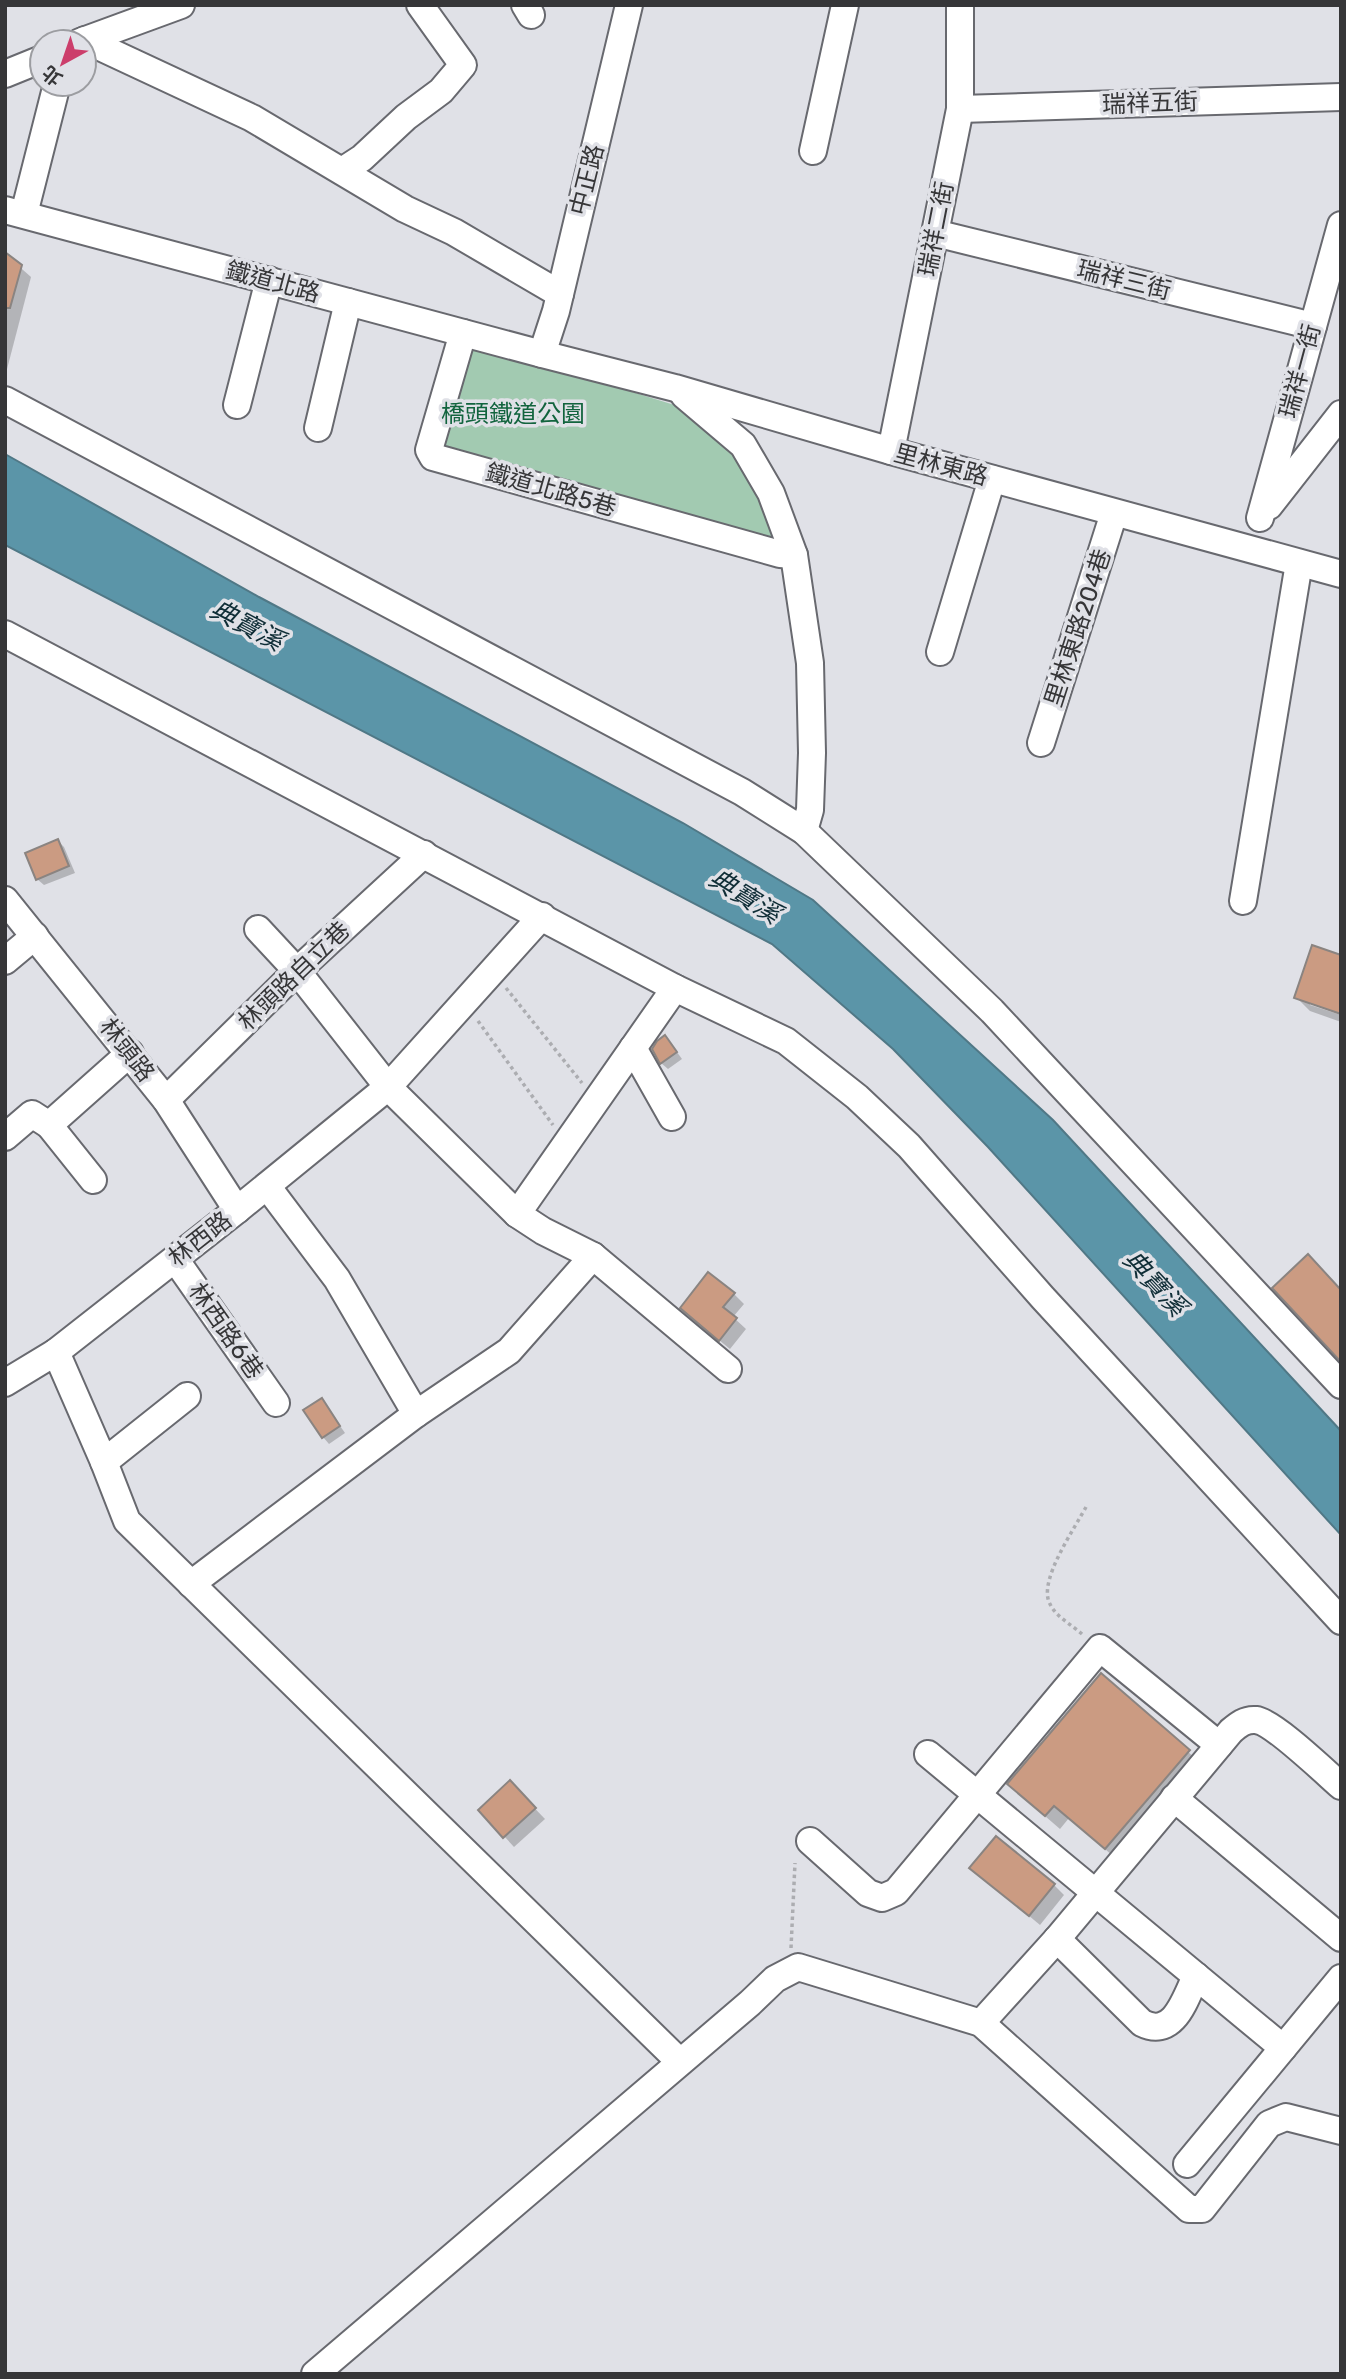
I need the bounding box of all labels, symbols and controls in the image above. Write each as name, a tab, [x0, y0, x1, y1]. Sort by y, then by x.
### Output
north arrow	[28, 28, 98, 98]
text: 北	[38, 61, 67, 91]
street label: 瑞祥五街	[1102, 87, 1198, 119]
street label: 中正路	[565, 142, 609, 218]
street label: 瑞祥二街	[913, 179, 959, 279]
street label: 瑞祥三街	[1074, 255, 1174, 305]
street label: 鐵道北路	[223, 256, 323, 308]
street label: 瑞祥一街	[1274, 321, 1326, 421]
park label: 橋頭鐵道公園	[441, 400, 585, 428]
street label: 里林東路	[891, 439, 991, 491]
street label: 鐵道北路5巷	[483, 458, 619, 522]
street label: 里林東路204巷	[1039, 546, 1117, 710]
water label: 典寶溪	[205, 593, 292, 659]
water label: 典寶溪	[703, 863, 789, 932]
street label: 林頭路自立巷	[232, 916, 356, 1036]
street label: 林頭路	[94, 1013, 160, 1087]
street label: 林西路	[163, 1206, 237, 1272]
water label: 典寶溪	[1117, 1244, 1195, 1325]
street label: 林西路6巷	[183, 1278, 269, 1384]

